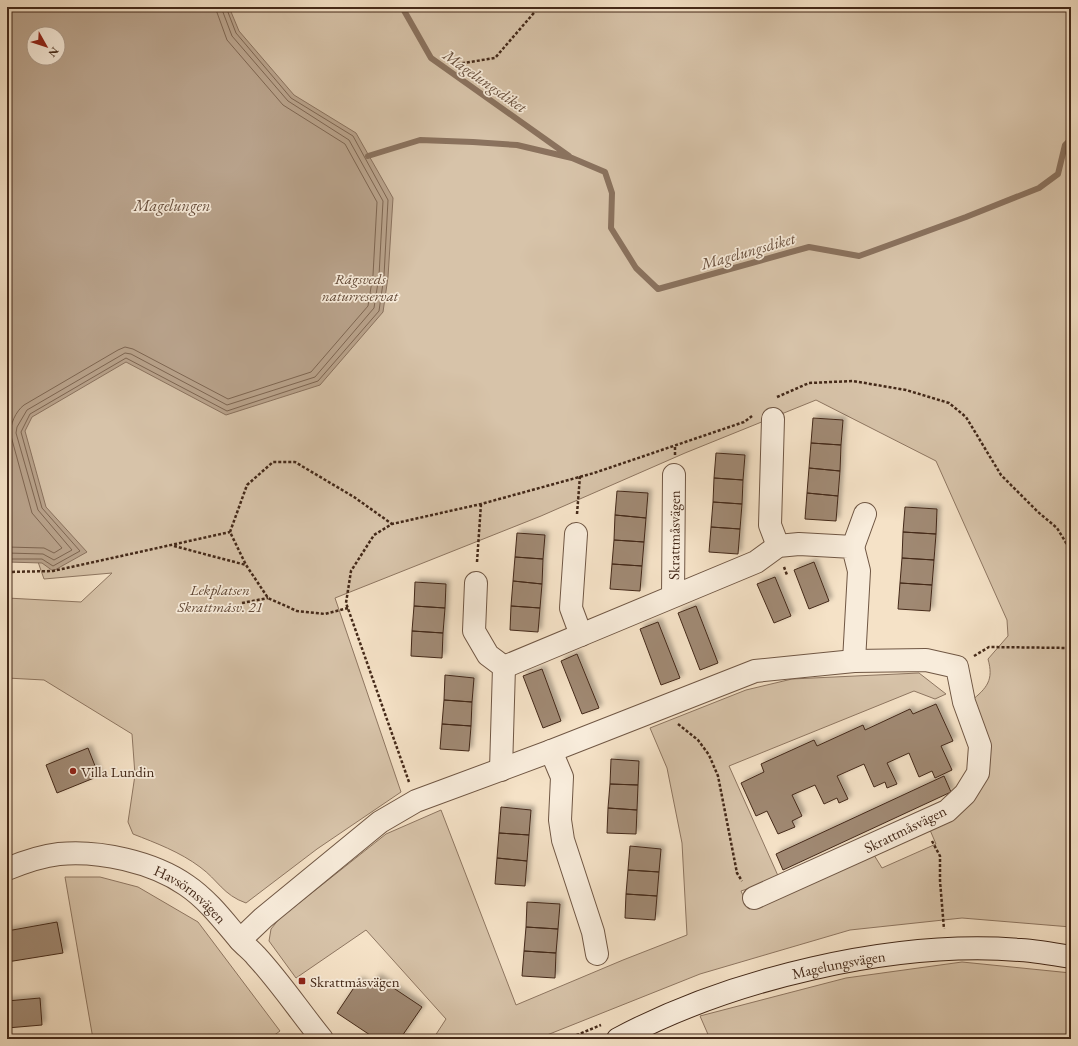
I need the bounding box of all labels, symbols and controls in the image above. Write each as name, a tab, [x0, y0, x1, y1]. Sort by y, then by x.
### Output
north arrow	[26, 26, 66, 66]
text: N	[45, 44, 62, 60]
water label: Magelungsdiket	[438, 44, 532, 118]
water label: Magelungen	[133, 195, 210, 216]
water label: Magelungsdiket	[697, 227, 799, 275]
park label: Rågsveds naturreservat	[322, 269, 399, 305]
street label: Skrattmåsvägen	[664, 490, 683, 580]
park label: Lekplatsen Skrattmåsv. 21	[176, 580, 263, 616]
place label: Villa Lundin	[81, 762, 154, 781]
marker: Villa Lundin	[68, 766, 78, 776]
street label: Skrattmåsvägen	[861, 801, 949, 857]
street label: Havsörnsvägen	[151, 860, 231, 927]
street label: Magelungsvägen	[790, 946, 887, 983]
place label: Skrattmåsvägen	[310, 972, 400, 991]
marker: Skrattmåsvägen	[297, 976, 307, 986]

